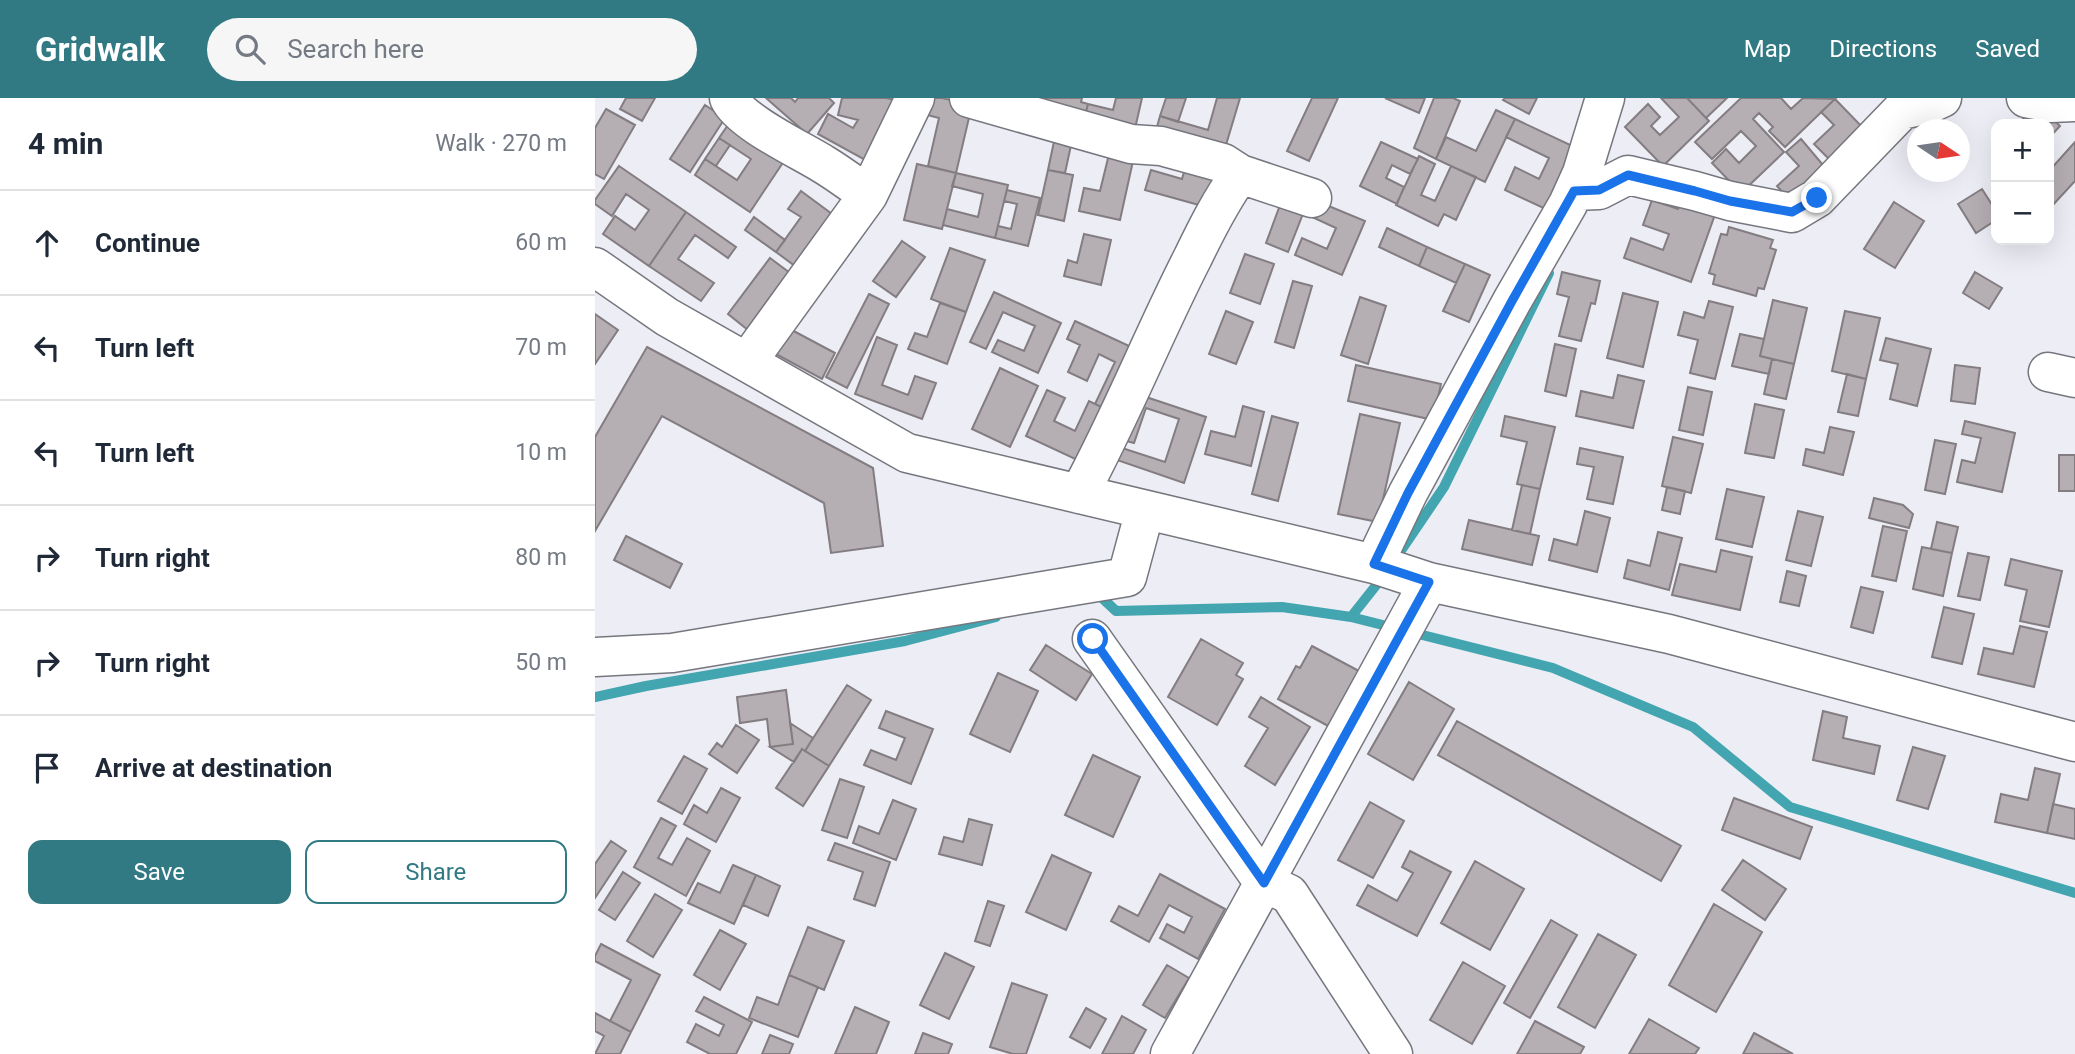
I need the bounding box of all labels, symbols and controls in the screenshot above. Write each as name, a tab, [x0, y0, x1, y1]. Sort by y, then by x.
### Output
search box	[207, 18, 697, 81]
text: Gridwalk	[35, 30, 165, 69]
icon: search	[231, 30, 269, 68]
text: Search here	[287, 34, 424, 64]
text: Map	[1744, 35, 1791, 63]
text: Directions	[1829, 35, 1937, 63]
text: Saved	[1975, 35, 2040, 63]
north arrow	[1907, 119, 1970, 182]
map controls	[1991, 119, 2054, 245]
button: +	[1991, 119, 2054, 182]
text: 4 min	[28, 126, 103, 161]
text: Walk · 270 m	[435, 130, 567, 157]
route end	[1801, 182, 1832, 213]
button: −	[1991, 182, 2054, 245]
icon: ahead	[28, 224, 66, 262]
text: Continue	[95, 228, 200, 258]
text: 60 m	[515, 229, 567, 256]
icon: left	[28, 329, 66, 367]
text: Turn left	[95, 333, 194, 363]
text: 70 m	[515, 334, 567, 361]
icon: left	[28, 434, 66, 472]
text: Turn left	[95, 438, 194, 468]
text: 10 m	[515, 439, 567, 466]
icon: right	[28, 539, 66, 577]
text: Turn right	[95, 543, 210, 573]
text: 80 m	[515, 544, 567, 571]
route start	[1077, 623, 1108, 654]
icon: right	[28, 644, 66, 682]
text: Turn right	[95, 648, 210, 678]
text: 50 m	[515, 649, 567, 676]
icon: arrive	[28, 749, 66, 787]
text: Arrive at destination	[95, 753, 332, 783]
button: Save	[28, 840, 291, 904]
button: Share	[305, 840, 567, 904]

